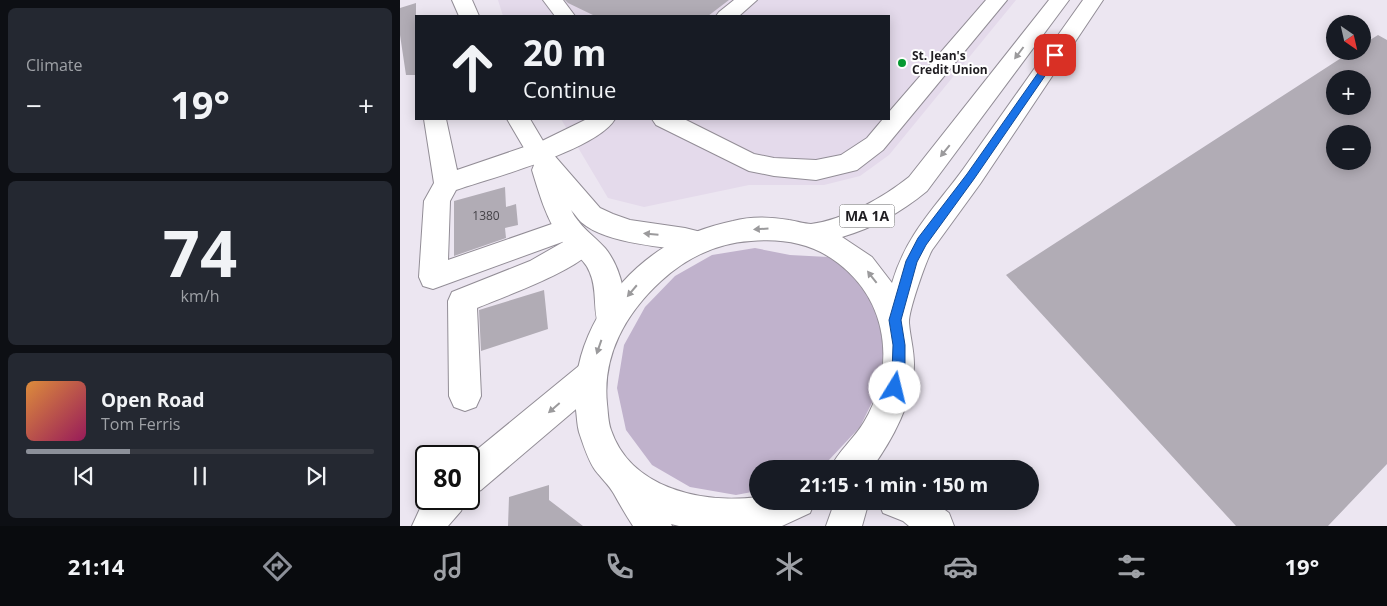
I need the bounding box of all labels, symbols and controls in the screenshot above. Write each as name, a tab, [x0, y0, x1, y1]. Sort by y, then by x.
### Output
north arrow	[1326, 15, 1371, 60]
map controls	[1326, 15, 1371, 170]
text: 20 m	[523, 29, 606, 76]
pin	[1034, 34, 1076, 76]
icon: ahead	[440, 35, 505, 100]
icon: arrive	[1041, 41, 1069, 69]
one-way arrow	[1014, 46, 1025, 59]
place label: St. Jean's Credit Union	[912, 47, 988, 78]
text: Climate	[26, 54, 83, 76]
marker: St. Jean's Credit Union	[896, 57, 908, 69]
button: +	[1326, 70, 1371, 115]
text: Continue	[523, 74, 616, 104]
text: 19°	[170, 78, 230, 130]
text: −	[26, 86, 42, 124]
text: +	[358, 86, 374, 124]
button: −	[1326, 125, 1371, 170]
one-way arrow	[939, 144, 950, 157]
road number: MA 1A	[840, 205, 894, 228]
house number: 1380	[472, 207, 500, 224]
text: 74	[163, 208, 237, 296]
one-way arrow	[753, 226, 769, 234]
one-way arrow	[643, 230, 659, 238]
one-way arrow	[867, 271, 878, 284]
one-way arrow	[627, 284, 638, 297]
text: km/h	[181, 285, 219, 307]
one-way arrow	[594, 340, 602, 355]
position arrow	[868, 361, 920, 413]
text: Open Road	[101, 387, 205, 413]
one-way arrow	[548, 402, 560, 413]
text: Tom Ferris	[101, 413, 180, 435]
speed limit sign: 80	[415, 445, 480, 510]
icon: previous	[70, 462, 98, 490]
icon: pause	[186, 462, 214, 490]
icon: next	[302, 462, 330, 490]
text: 21:15 · 1 min · 150 m	[800, 472, 988, 498]
icon: directions	[260, 549, 295, 584]
icon: music	[431, 549, 466, 584]
icon: phone	[602, 549, 637, 584]
icon: climate	[772, 549, 807, 584]
icon: car	[943, 549, 978, 584]
icon: filters	[1114, 549, 1149, 584]
text: 21:14	[68, 551, 124, 581]
text: 19°	[1284, 551, 1319, 581]

